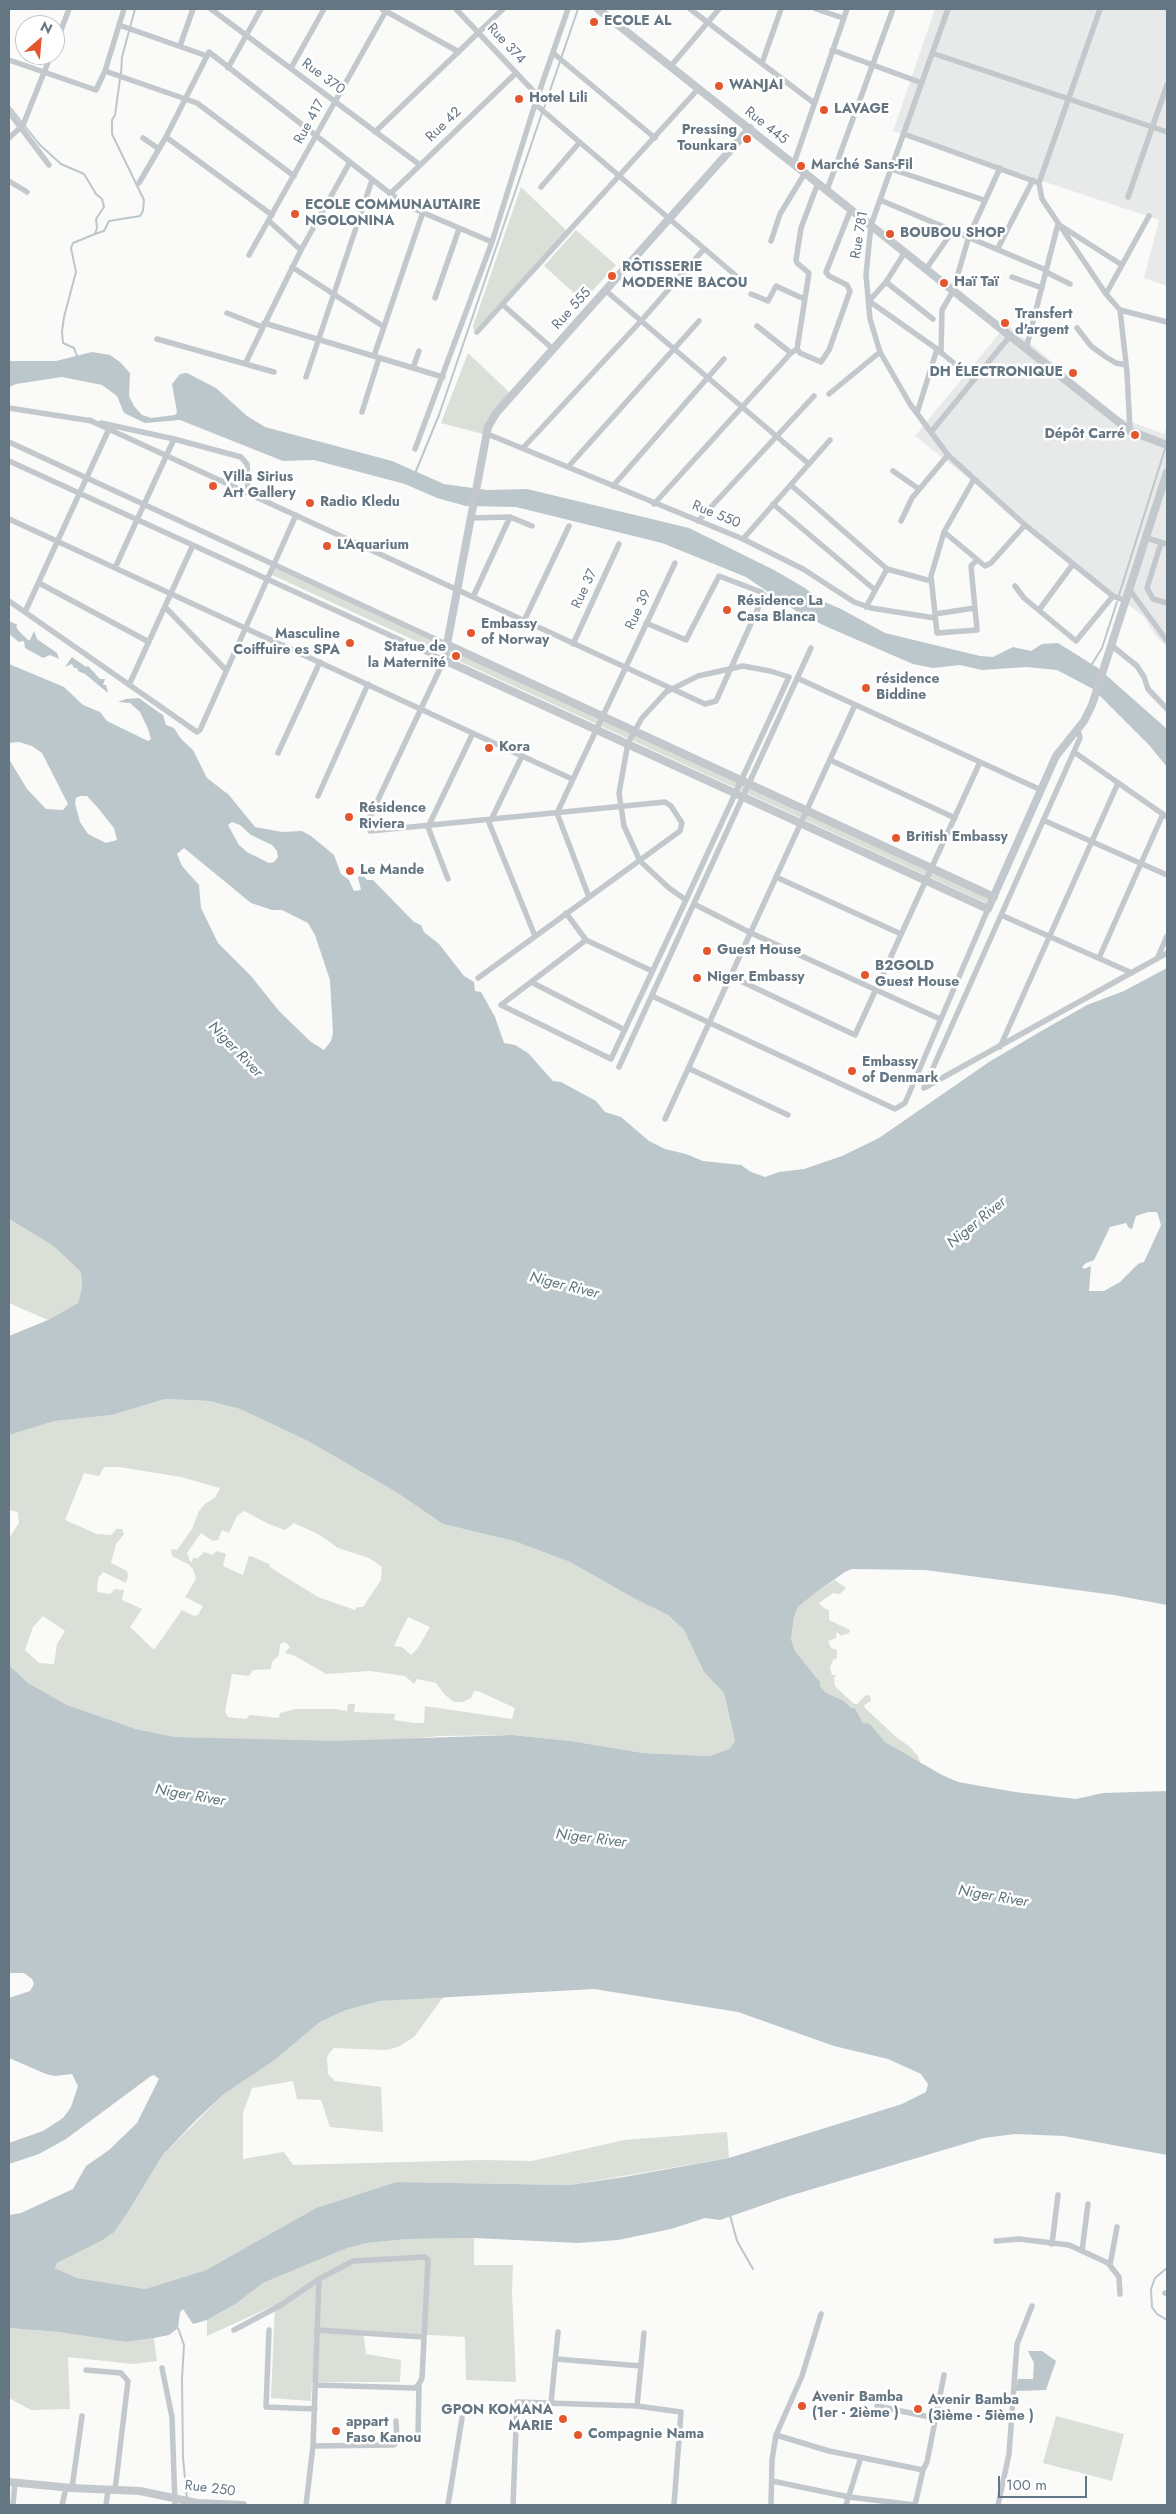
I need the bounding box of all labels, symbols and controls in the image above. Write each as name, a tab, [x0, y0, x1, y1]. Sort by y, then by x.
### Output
place label: ECOLE AL	[604, 14, 671, 30]
north arrow	[15, 15, 65, 65]
text: N	[37, 16, 56, 39]
marker: ECOLE AL	[588, 16, 600, 28]
street label: Rue 374	[483, 20, 529, 68]
street label: Rue 370	[298, 55, 348, 99]
place label: WANJAI	[729, 78, 783, 94]
marker: WANJAI	[713, 80, 725, 92]
place label: Hotel Lili	[529, 91, 588, 107]
marker: Hotel Lili	[513, 93, 525, 105]
street label: Rue 417	[291, 97, 329, 147]
place label: LAVAGE	[834, 102, 889, 118]
street label: Rue 42	[423, 104, 465, 146]
street label: Rue 445	[741, 104, 791, 148]
marker: LAVAGE	[818, 104, 830, 116]
place label: Pressing Tounkara	[677, 123, 737, 156]
marker: Pressing Tounkara	[741, 133, 753, 145]
place label: Marché Sans-Fil	[811, 158, 913, 174]
marker: Marché Sans-Fil	[795, 160, 807, 172]
place label: ECOLE COMMUNAUTAIRE NGOLONINA	[305, 198, 481, 230]
marker: ECOLE COMMUNAUTAIRE NGOLONINA	[289, 208, 301, 220]
street label: Rue 781	[848, 210, 872, 260]
place label: BOUBOU SHOP	[900, 226, 1005, 242]
marker: BOUBOU SHOP	[884, 228, 896, 240]
place label: RÔTISSERIE MODERNE BACOU	[622, 260, 748, 292]
marker: RÔTISSERIE MODERNE BACOU	[606, 270, 618, 282]
place label: Haï Taï	[954, 275, 998, 291]
marker: Haï Taï	[938, 277, 950, 289]
street label: Rue 555	[549, 285, 595, 333]
place label: Transfert d'argent	[1015, 307, 1073, 340]
marker: Transfert d'argent	[999, 317, 1011, 329]
place label: DH ÉLECTRONIQUE	[930, 365, 1063, 381]
marker: DH ÉLECTRONIQUE	[1067, 367, 1079, 379]
place label: Dépôt Carré	[1044, 427, 1125, 443]
marker: Dépôt Carré	[1129, 429, 1141, 441]
place label: Villa Sirius Art Gallery	[223, 470, 296, 502]
marker: Villa Sirius Art Gallery	[207, 480, 219, 492]
place label: Radio Kledu	[320, 495, 400, 511]
marker: Radio Kledu	[304, 497, 316, 509]
street label: Rue 550	[689, 498, 743, 532]
place label: L'Aquarium	[337, 538, 409, 554]
marker: L'Aquarium	[321, 540, 333, 552]
street label: Rue 37	[569, 567, 601, 611]
street label: Rue 39	[622, 587, 656, 633]
place label: Résidence La Casa Blanca	[737, 594, 823, 626]
marker: Résidence La Casa Blanca	[721, 604, 733, 616]
place label: Embassy of Norway	[481, 617, 549, 650]
place label: Masculine Coiffuire es SPA	[233, 627, 340, 660]
marker: Embassy of Norway	[465, 627, 477, 639]
marker: Masculine Coiffuire es SPA	[344, 637, 356, 649]
place label: Statue de la Maternité	[368, 640, 446, 672]
marker: Statue de la Maternité	[450, 650, 462, 662]
place label: résidence Biddine	[876, 672, 939, 704]
marker: résidence Biddine	[860, 682, 872, 694]
place label: Kora	[499, 740, 530, 756]
marker: Kora	[483, 742, 495, 754]
place label: Résidence Riviera	[359, 801, 426, 834]
marker: Résidence Riviera	[343, 811, 355, 823]
place label: British Embassy	[906, 830, 1008, 846]
marker: British Embassy	[890, 832, 902, 844]
place label: Le Mande	[360, 863, 424, 879]
marker: Le Mande	[344, 865, 356, 877]
place label: Guest House	[717, 943, 801, 959]
marker: Guest House	[701, 945, 713, 957]
place label: B2GOLD Guest House	[875, 959, 959, 992]
marker: B2GOLD Guest House	[859, 969, 871, 981]
place label: Niger Embassy	[707, 970, 805, 986]
marker: Niger Embassy	[691, 972, 703, 984]
water label: Niger River	[204, 1018, 266, 1082]
place label: Embassy of Denmark	[862, 1055, 938, 1088]
marker: Embassy of Denmark	[846, 1065, 858, 1077]
water label: Niger River	[944, 1194, 1010, 1252]
water label: Niger River	[527, 1269, 601, 1303]
water label: Niger River	[153, 1781, 227, 1811]
water label: Niger River	[555, 1826, 627, 1852]
water label: Niger River	[956, 1882, 1030, 1912]
place label: Avenir Bamba (1er - 2ième )	[812, 2390, 903, 2422]
place label: Avenir Bamba (3ième - 5ième )	[928, 2393, 1034, 2426]
marker: Avenir Bamba (1er - 2ième )	[796, 2400, 808, 2412]
place label: GPON KOMANA MARIE	[441, 2403, 553, 2436]
marker: Avenir Bamba (3ième - 5ième )	[912, 2403, 924, 2415]
marker: GPON KOMANA MARIE	[557, 2413, 569, 2425]
place label: appart Faso Kanou	[346, 2415, 421, 2448]
marker: appart Faso Kanou	[330, 2425, 342, 2437]
place label: Compagnie Nama	[588, 2427, 704, 2443]
marker: Compagnie Nama	[572, 2429, 584, 2441]
scale bar	[1001, 2466, 1090, 2498]
text: 100 m	[1006, 2474, 1047, 2496]
street label: Rue 250	[184, 2478, 236, 2500]

